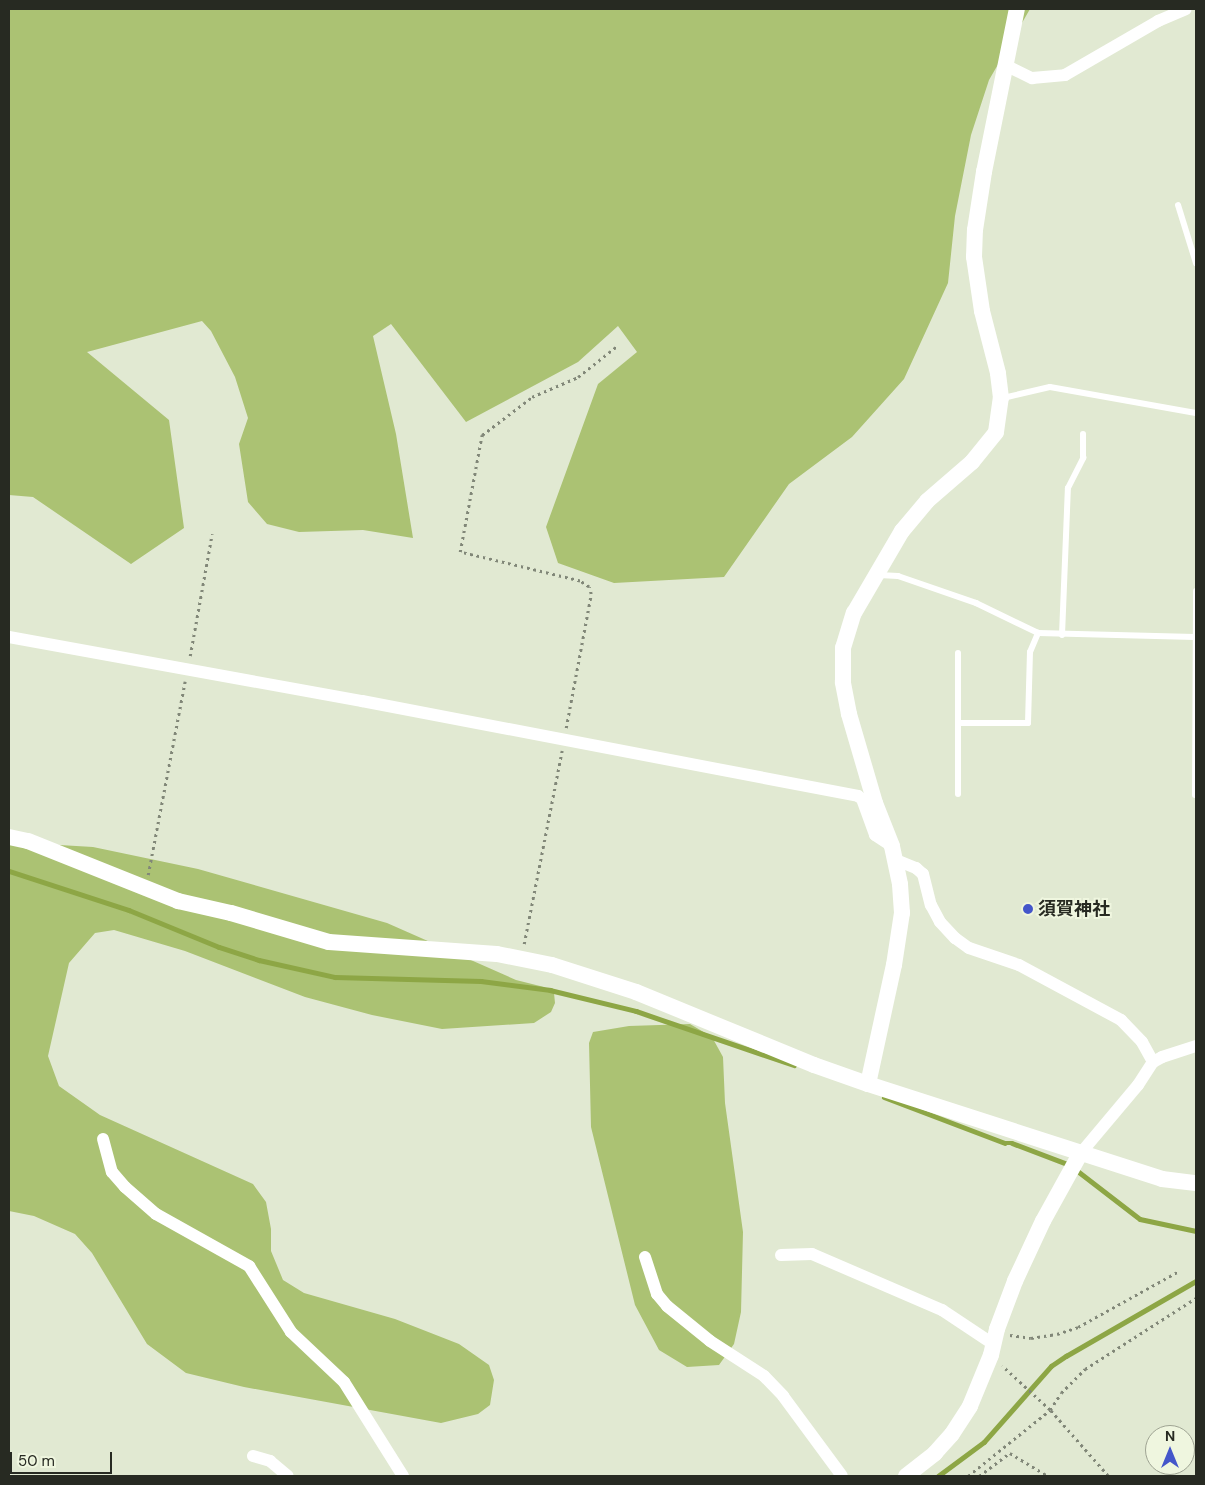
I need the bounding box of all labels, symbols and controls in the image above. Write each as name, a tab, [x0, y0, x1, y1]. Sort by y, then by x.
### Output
place label: 須賀神社	[1038, 898, 1110, 920]
marker: 須賀神社	[1022, 903, 1034, 915]
north arrow	[1145, 1425, 1195, 1475]
text: N	[1165, 1427, 1175, 1445]
scale bar	[12, 1442, 115, 1474]
text: 50 m	[18, 1451, 55, 1471]

